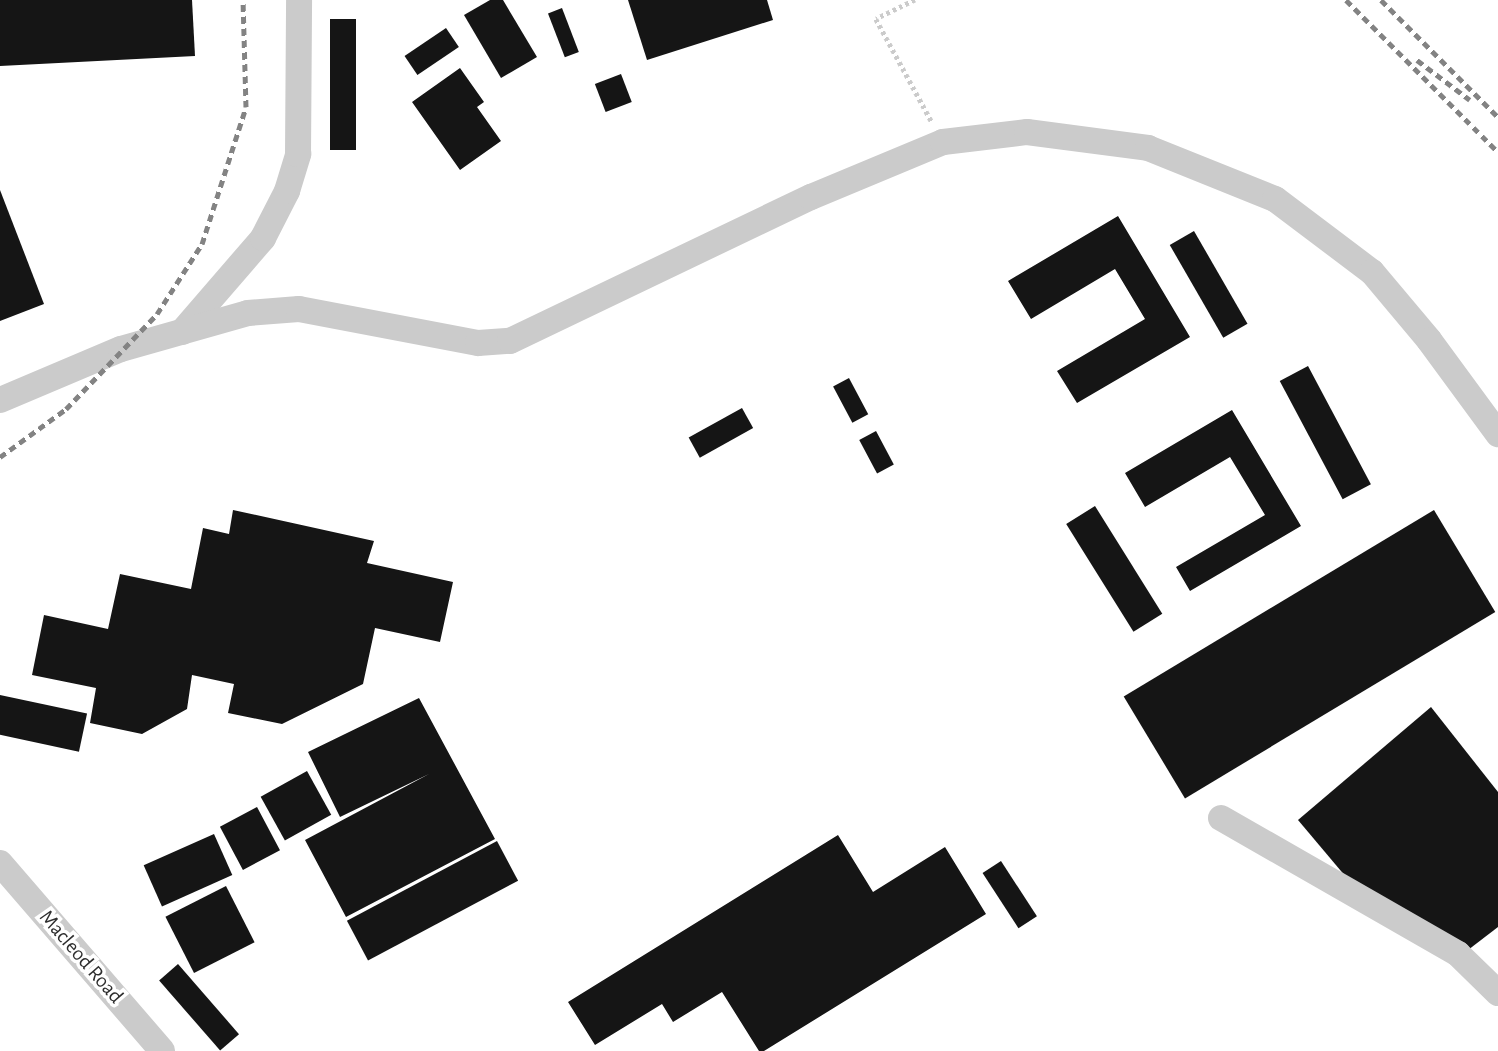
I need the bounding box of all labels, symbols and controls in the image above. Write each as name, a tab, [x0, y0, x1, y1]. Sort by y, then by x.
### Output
street label: Macleod Road	[34, 905, 128, 1009]

